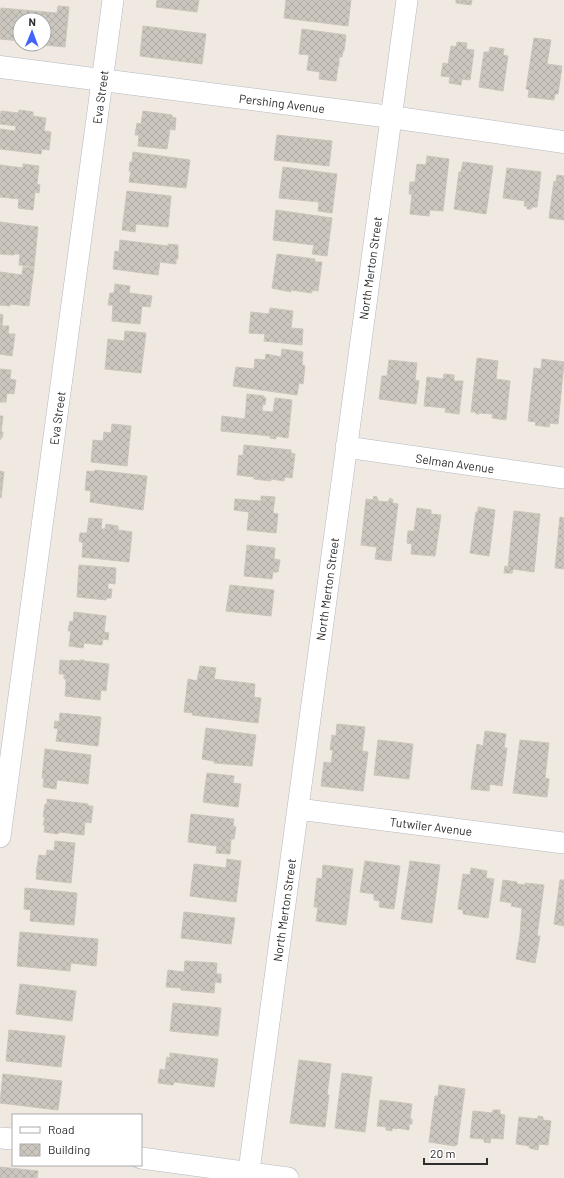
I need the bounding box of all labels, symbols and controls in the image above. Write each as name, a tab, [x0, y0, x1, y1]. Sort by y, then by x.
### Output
north arrow	[12, 12, 52, 52]
text: N	[28, 15, 36, 28]
street label: Eva Street	[89, 69, 111, 125]
street label: Pershing Avenue	[238, 91, 326, 115]
street label: North Merton Street	[356, 215, 384, 321]
street label: Eva Street	[46, 390, 68, 446]
street label: Selman Avenue	[415, 451, 495, 475]
street label: North Merton Street	[313, 536, 341, 642]
street label: Tutwiler Avenue	[389, 814, 473, 838]
street label: North Merton Street	[270, 857, 298, 963]
legend	[12, 1114, 142, 1166]
text: Road	[48, 1122, 75, 1136]
scale bar	[424, 1140, 487, 1166]
text: Building	[48, 1142, 90, 1156]
text: 20 m	[430, 1146, 456, 1160]

